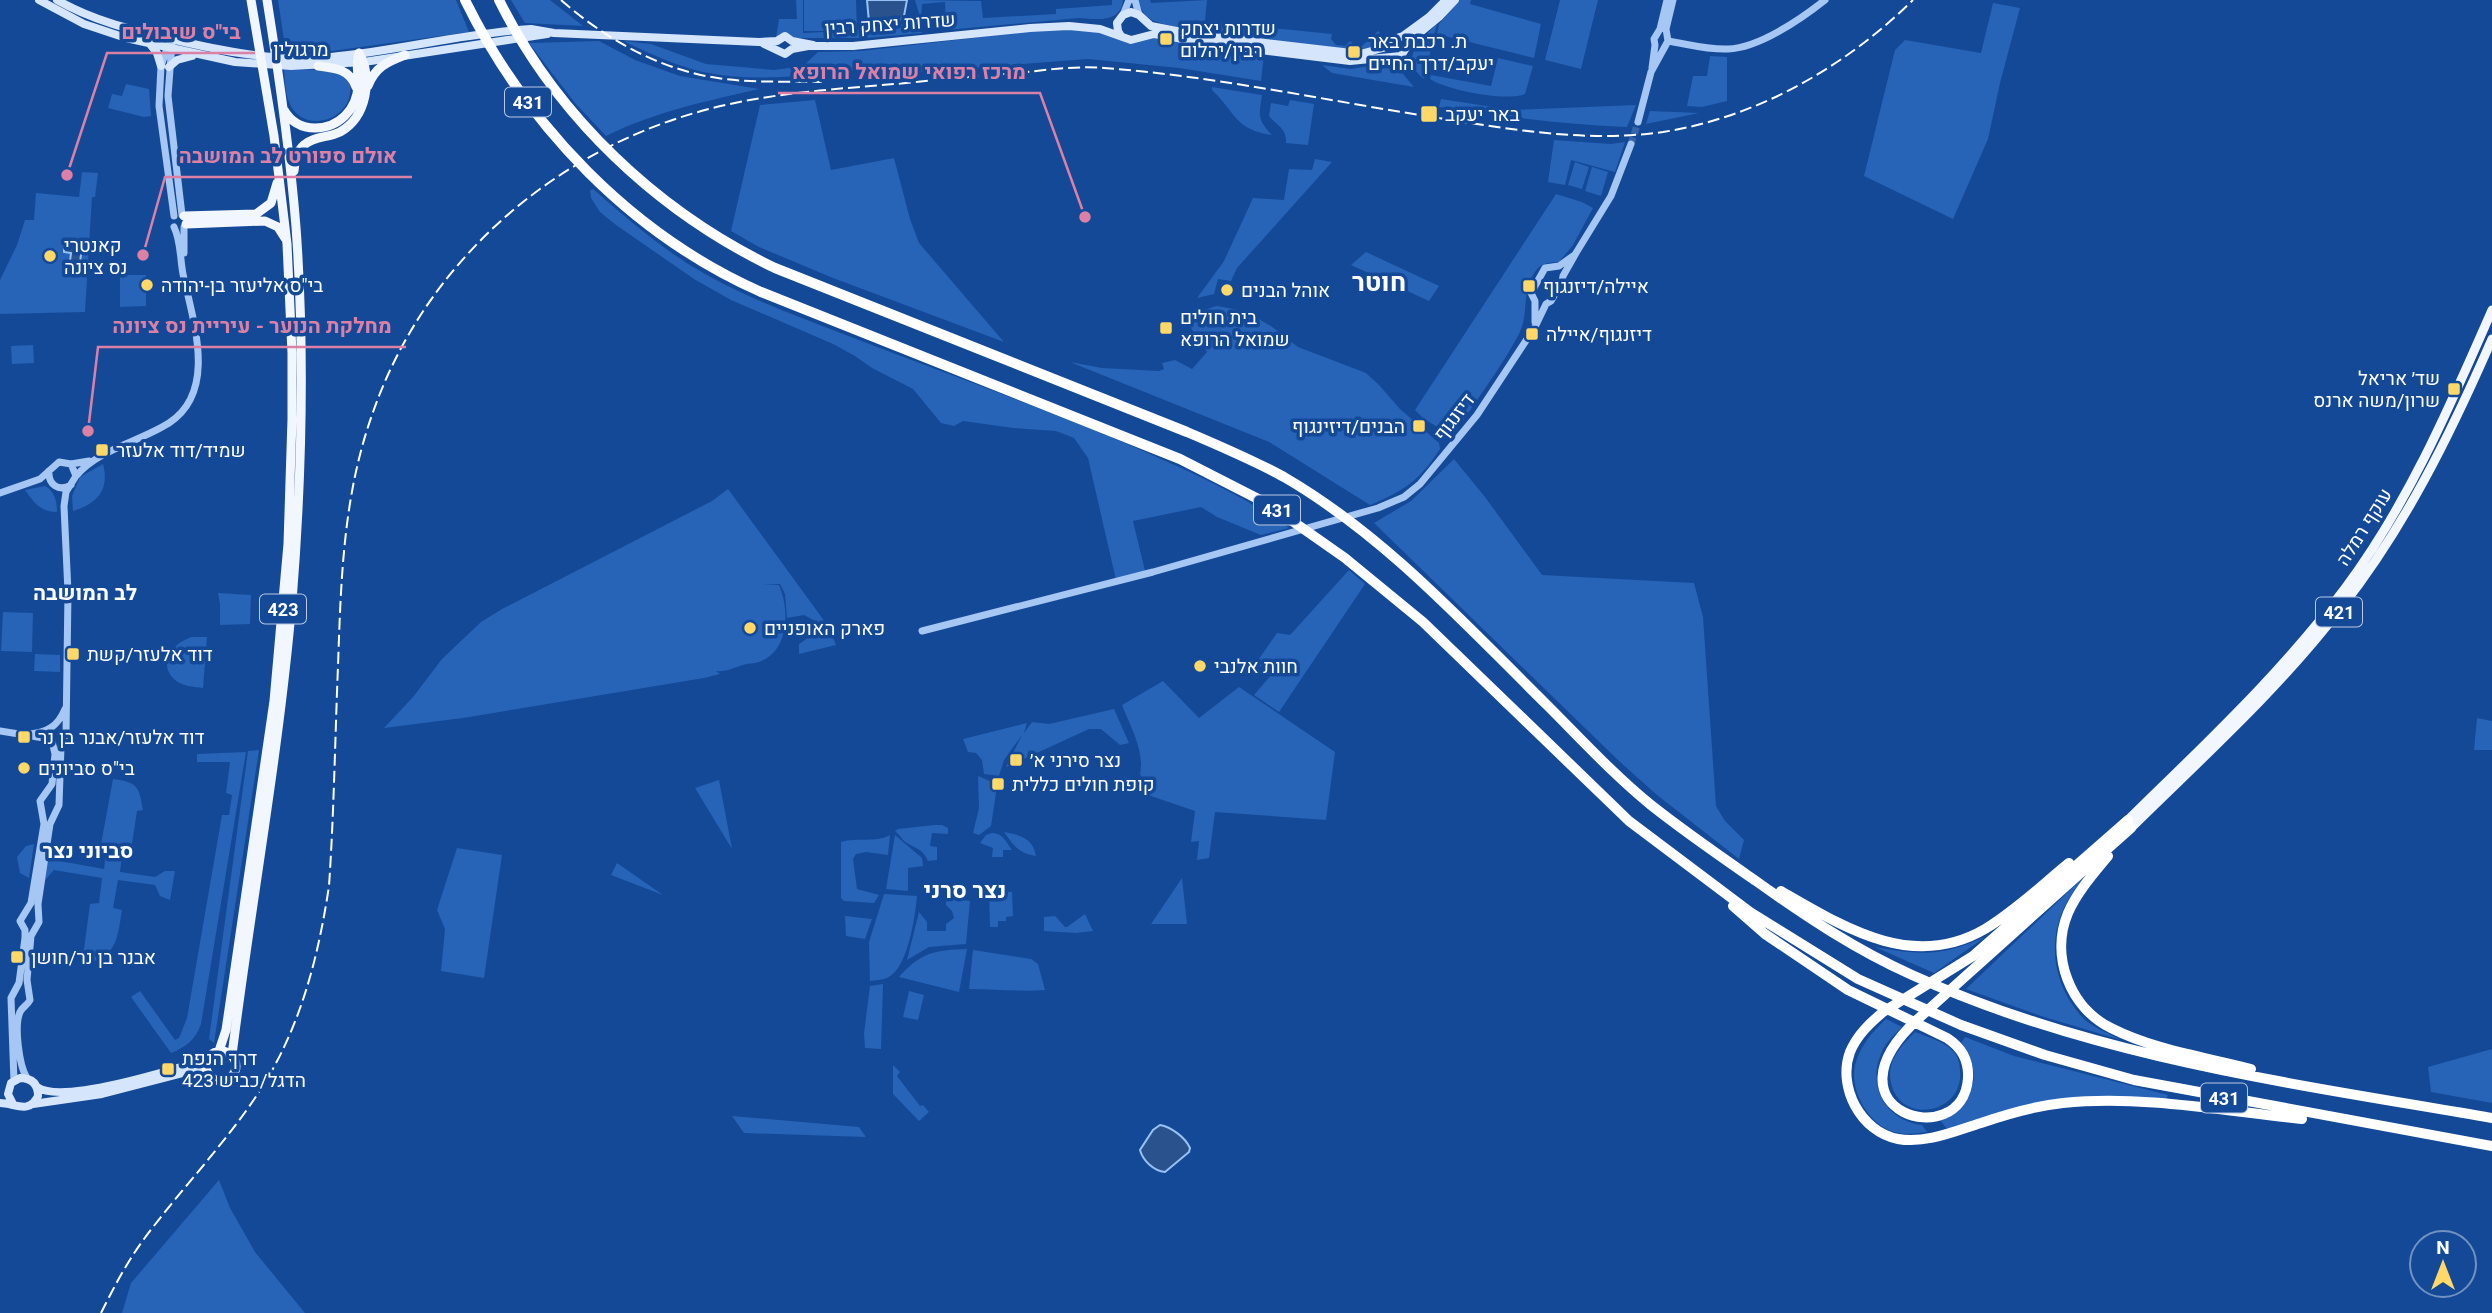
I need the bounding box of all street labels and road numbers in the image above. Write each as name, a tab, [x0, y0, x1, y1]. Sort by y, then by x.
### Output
street label: שדרות יצחק רבין	[824, 8, 956, 40]
street label: מרגולין	[273, 38, 329, 61]
road number: 431	[505, 88, 551, 116]
street label: דיזנגוף	[1428, 389, 1480, 445]
street label: עוקף רמלה	[2331, 484, 2397, 570]
road number: 431	[1254, 496, 1300, 524]
road number: 423	[260, 594, 306, 624]
road number: 421	[2316, 598, 2362, 626]
road number: 431	[2201, 1084, 2247, 1112]

